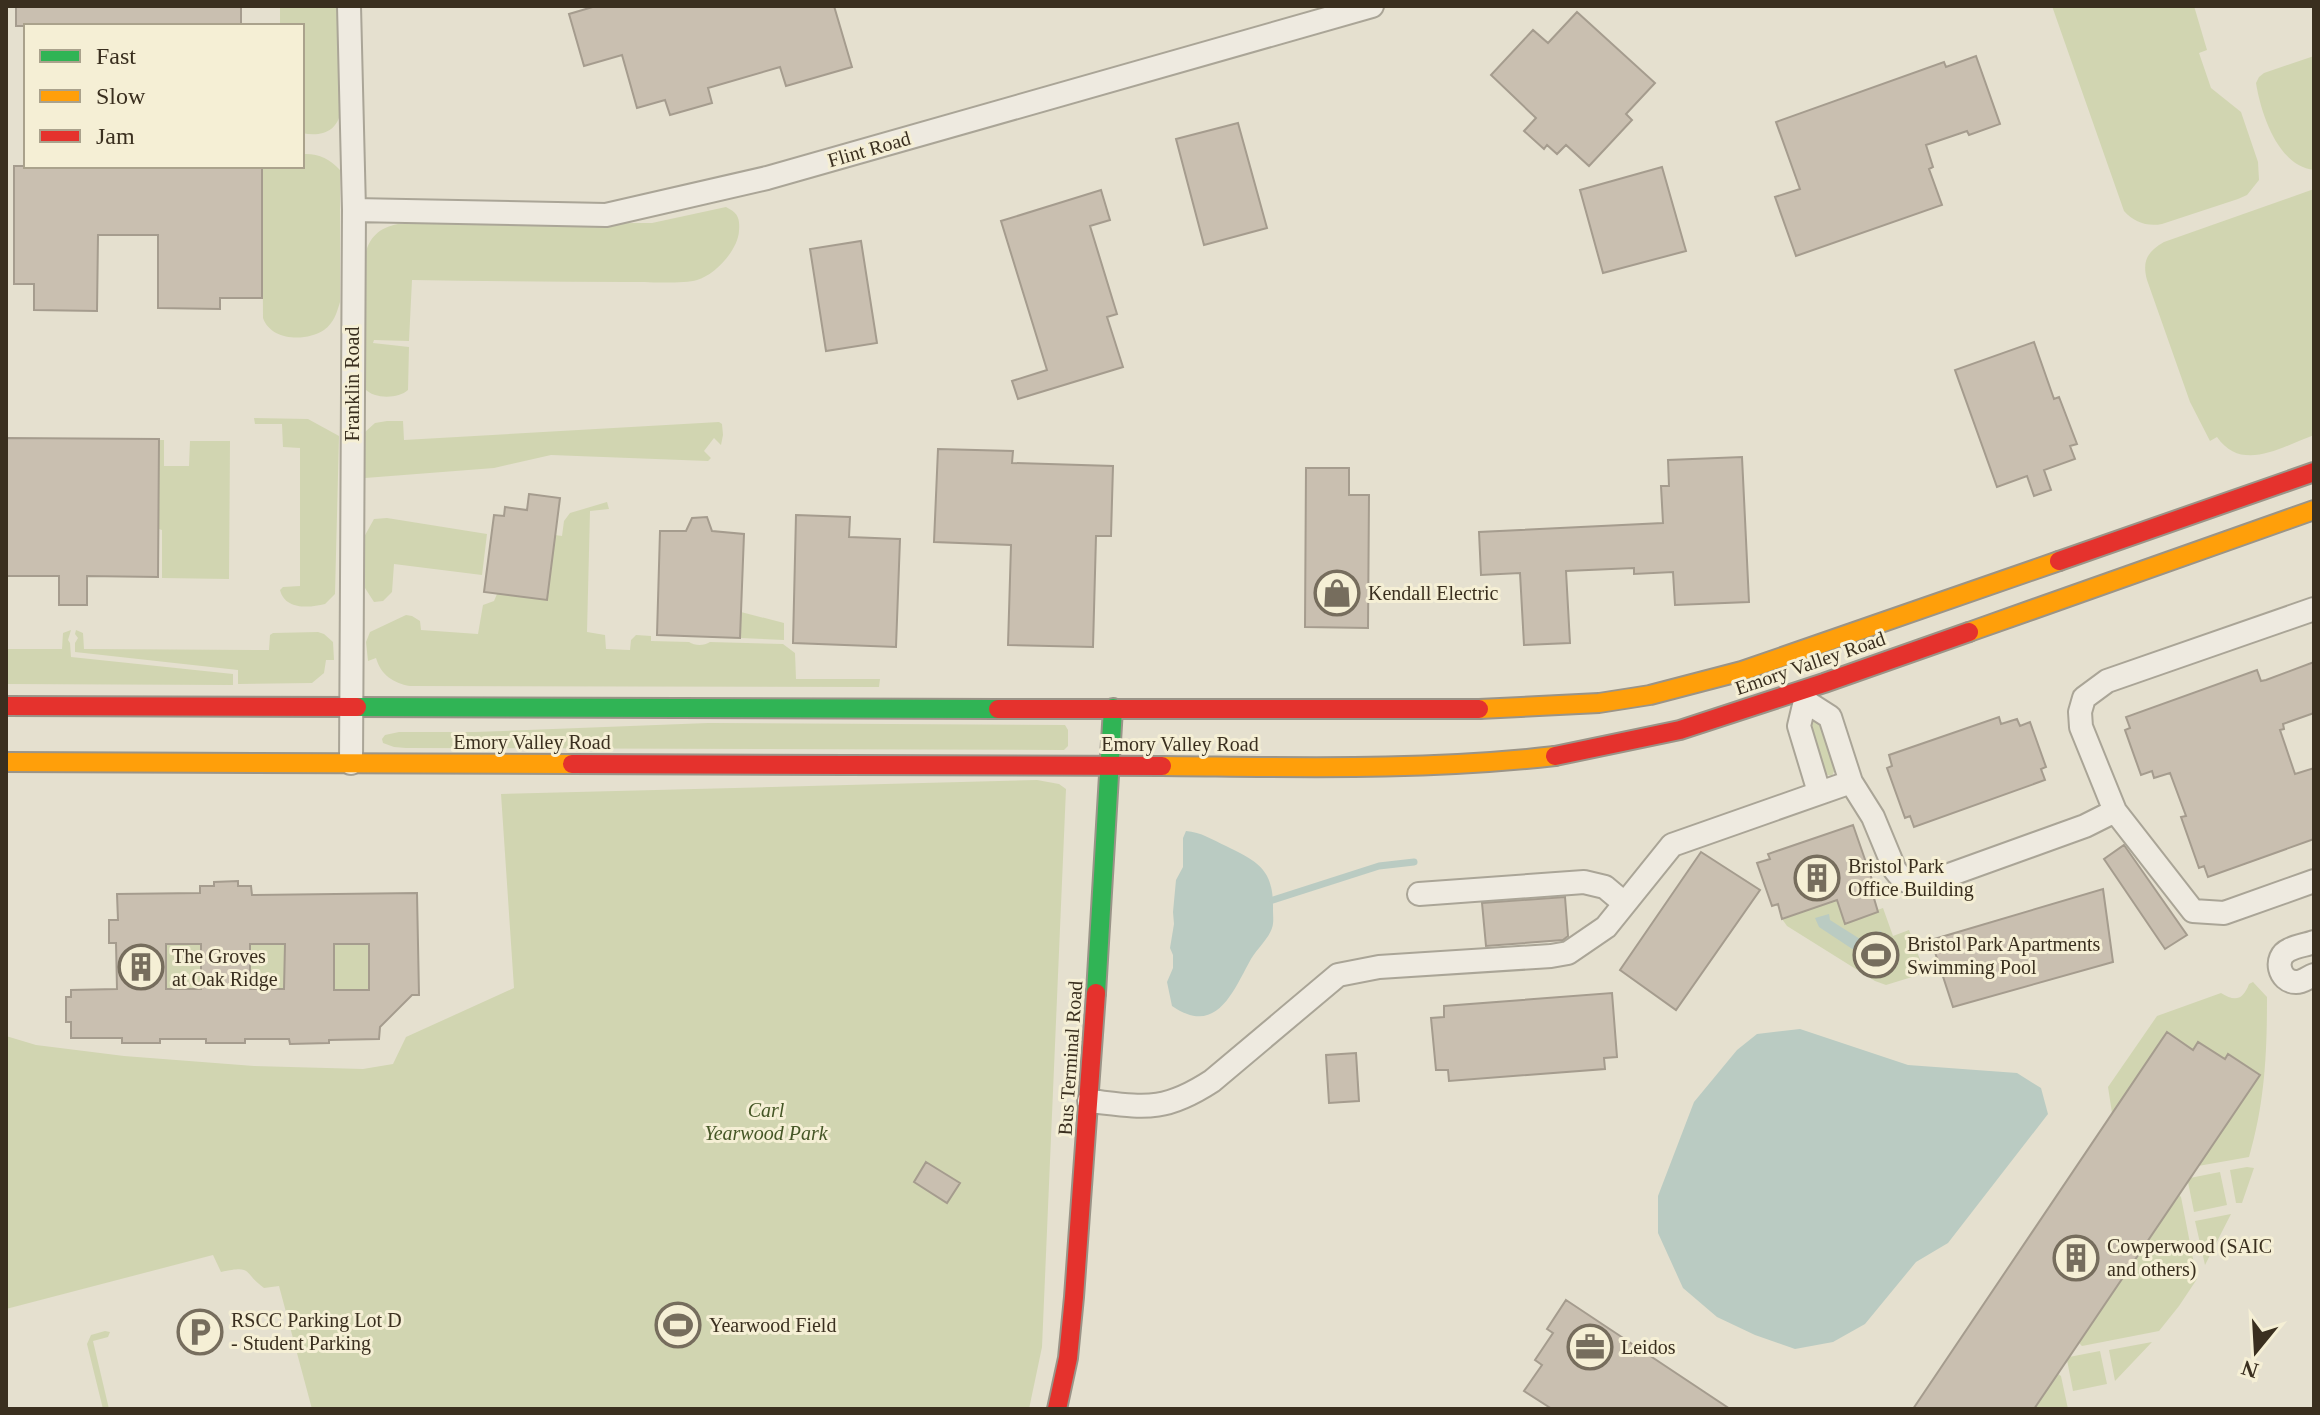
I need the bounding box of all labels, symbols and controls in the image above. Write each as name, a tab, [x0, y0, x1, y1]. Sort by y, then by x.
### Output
legend	[24, 24, 304, 168]
text: Fast	[96, 43, 136, 69]
text: Slow	[96, 83, 146, 109]
text: Jam	[96, 123, 135, 149]
street label: Flint Road	[825, 127, 913, 171]
street label: Franklin Road	[341, 327, 363, 442]
shop icon: Kendall Electric	[1313, 569, 1361, 617]
place label: Kendall Electric	[1368, 582, 1499, 604]
street label: Emory Valley Road	[1732, 627, 1888, 700]
street label: Emory Valley Road	[453, 731, 611, 754]
street label: Emory Valley Road	[1101, 733, 1259, 756]
building icon: Bristol Park Office Building	[1793, 854, 1841, 902]
place label: Bristol Park Office Building	[1848, 855, 1974, 901]
sports icon: Bristol Park Apartments Swimming Pool	[1852, 931, 1900, 979]
place label: Bristol Park Apartments Swimming Pool	[1907, 933, 2101, 979]
building icon: The Groves at Oak Ridge	[117, 943, 165, 991]
place label: The Groves at Oak Ridge	[172, 945, 278, 991]
street label: Bus Terminal Road	[1054, 980, 1086, 1136]
park label: Carl Yearwood Park	[704, 1099, 829, 1144]
building icon: Cowperwood (SAIC and others)	[2052, 1234, 2100, 1282]
place label: Cowperwood (SAIC and others)	[2107, 1235, 2272, 1281]
sports icon: Yearwood Field	[654, 1301, 702, 1349]
parking icon: RSCC Parking Lot D - Student Parking	[176, 1308, 224, 1356]
place label: RSCC Parking Lot D - Student Parking	[231, 1309, 402, 1355]
north arrow	[2216, 1311, 2296, 1391]
place label: Yearwood Field	[709, 1314, 836, 1336]
office icon: Leidos	[1566, 1323, 1614, 1371]
place label: Leidos	[1621, 1336, 1676, 1358]
text: N	[2238, 1355, 2261, 1384]

